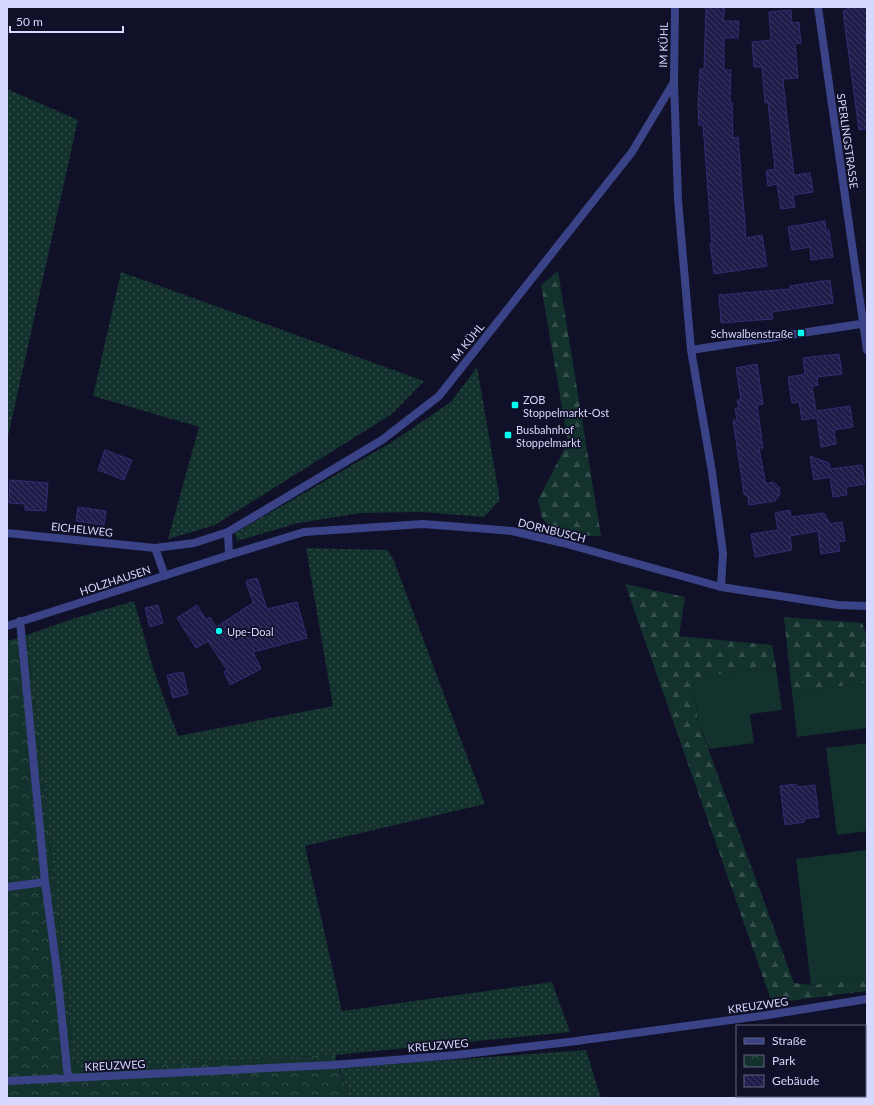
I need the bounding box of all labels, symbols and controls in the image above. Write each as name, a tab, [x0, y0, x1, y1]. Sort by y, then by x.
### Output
scale bar	[10, 8, 123, 34]
text: 50 m	[16, 14, 43, 29]
street label: IM KÜHL	[656, 22, 670, 68]
street label: SPERLINGSTRASSE	[835, 93, 861, 189]
street label: IM KÜHL	[448, 320, 487, 364]
place label: Schwalbenstraße	[711, 327, 793, 340]
marker: Schwalbenstraße	[796, 328, 806, 338]
place label: ZOB Stoppelmarkt-Ost	[523, 393, 609, 419]
marker: ZOB Stoppelmarkt-Ost	[510, 400, 520, 410]
place label: Busbahnhof Stoppelmarkt	[516, 423, 581, 449]
marker: Busbahnhof Stoppelmarkt	[503, 430, 513, 440]
street label: DORNBUSCH	[517, 515, 587, 545]
street label: EICHELWEG	[50, 519, 114, 539]
street label: HOLZHAUSEN	[78, 562, 152, 598]
place label: Upe-Doal	[227, 625, 274, 638]
marker: Upe-Doal	[214, 626, 224, 636]
street label: KREUZWEG	[727, 994, 789, 1016]
legend	[736, 1025, 866, 1097]
text: Straße	[772, 1033, 806, 1048]
street label: KREUZWEG	[407, 1036, 469, 1054]
text: Park	[772, 1053, 796, 1068]
street label: KREUZWEG	[84, 1057, 146, 1073]
text: Gebäude	[772, 1073, 819, 1088]

